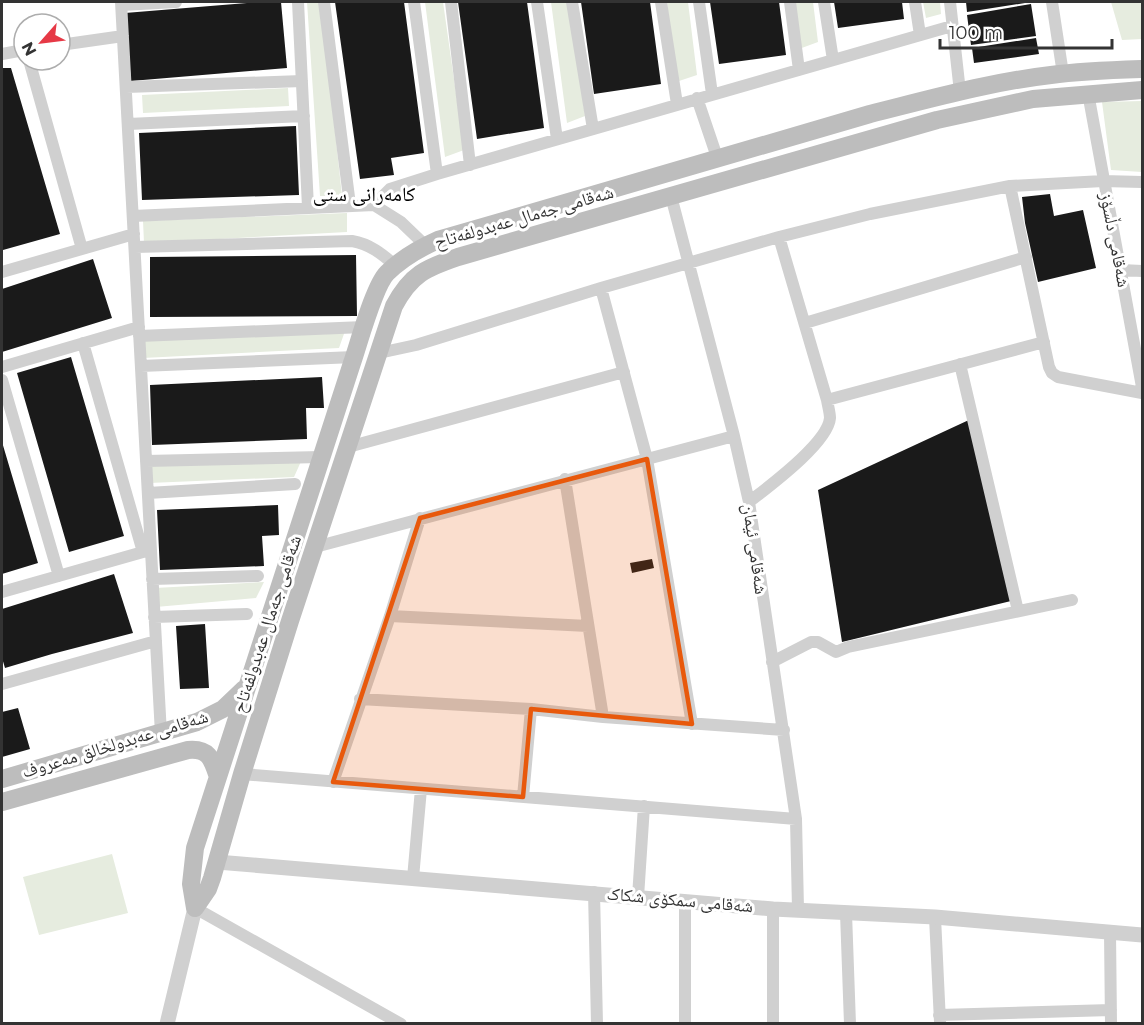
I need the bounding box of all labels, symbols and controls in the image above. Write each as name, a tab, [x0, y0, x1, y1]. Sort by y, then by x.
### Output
north arrow	[12, 12, 72, 72]
scale bar	[940, 12, 1112, 50]
text: 100 m	[949, 22, 1003, 44]
text: N	[18, 39, 41, 59]
street label: شەقامی جەمال عەبدولفەتاح	[432, 181, 616, 254]
district label: كامه‌رانی ستی	[313, 182, 415, 206]
street label: شەقامی دڵسۆز	[1095, 190, 1135, 289]
street label: شەقامی ئیمان	[738, 502, 772, 596]
street label: شەقامی جەمال عەبدولفەتاح	[228, 532, 307, 716]
street label: شەقامی عەبدولخالق مەعروف	[19, 705, 211, 783]
street label: شەقامی سمکۆی شکاک	[606, 883, 754, 917]

